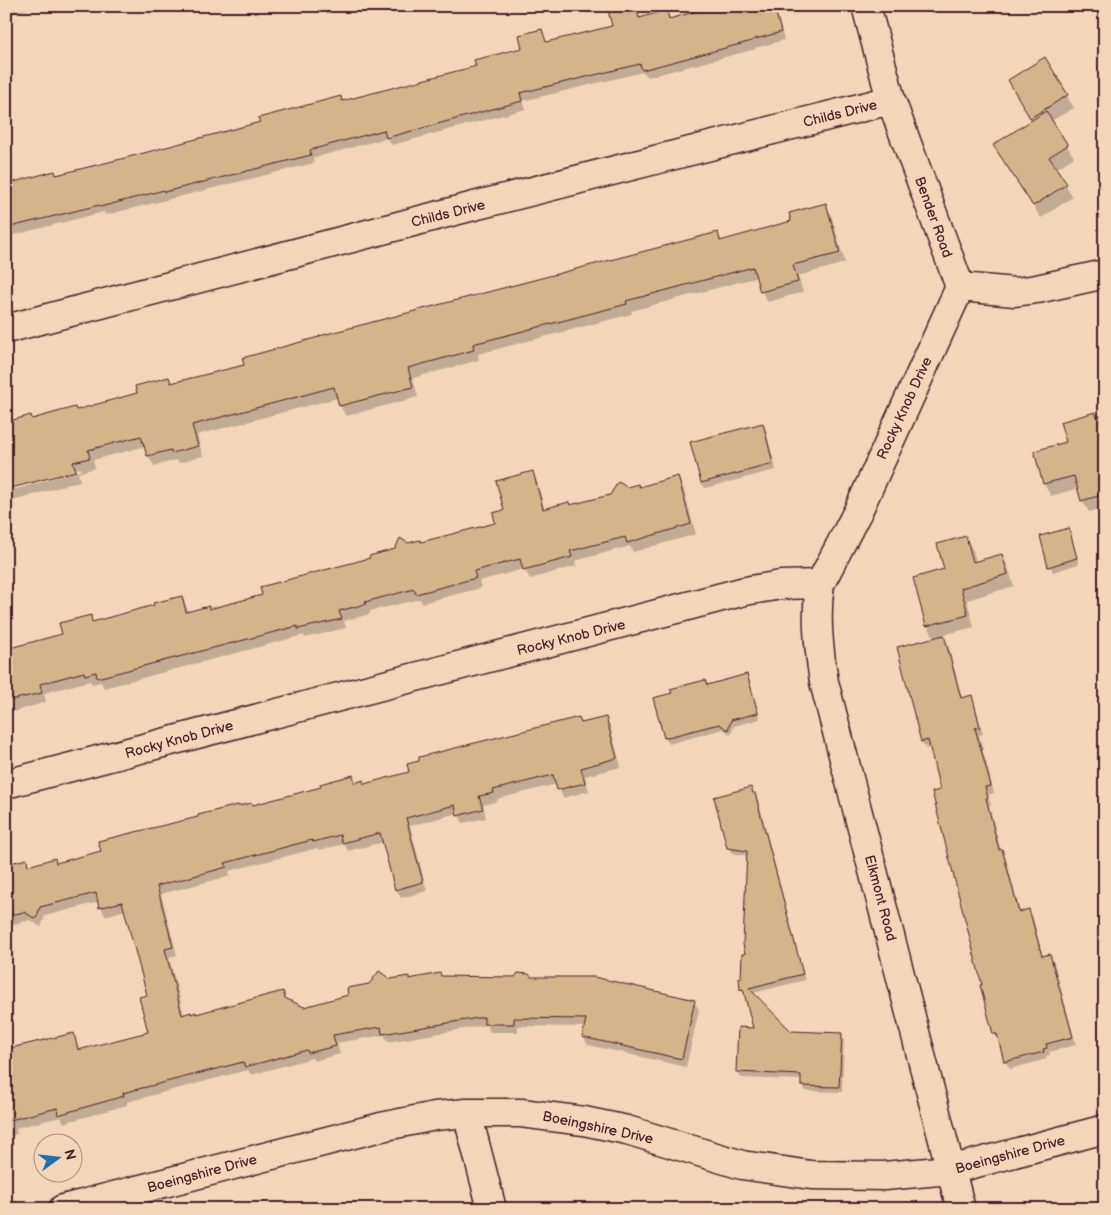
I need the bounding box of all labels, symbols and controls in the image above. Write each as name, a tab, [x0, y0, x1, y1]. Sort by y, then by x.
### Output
street label: Childs Drive	[801, 96, 879, 131]
street label: Bender Road	[911, 174, 956, 260]
street label: Childs Drive	[409, 196, 487, 231]
street label: Rocky Knob Drive	[873, 354, 936, 462]
street label: Rocky Knob Drive	[515, 616, 627, 659]
street label: Rocky Knob Drive	[123, 717, 235, 762]
street label: Elkmont Road	[861, 853, 900, 943]
street label: Boeingshire Drive	[541, 1107, 655, 1148]
north arrow	[32, 1132, 82, 1182]
street label: Boeingshire Drive	[953, 1132, 1067, 1177]
text: N	[61, 1147, 80, 1162]
street label: Boeingshire Drive	[145, 1151, 259, 1196]

